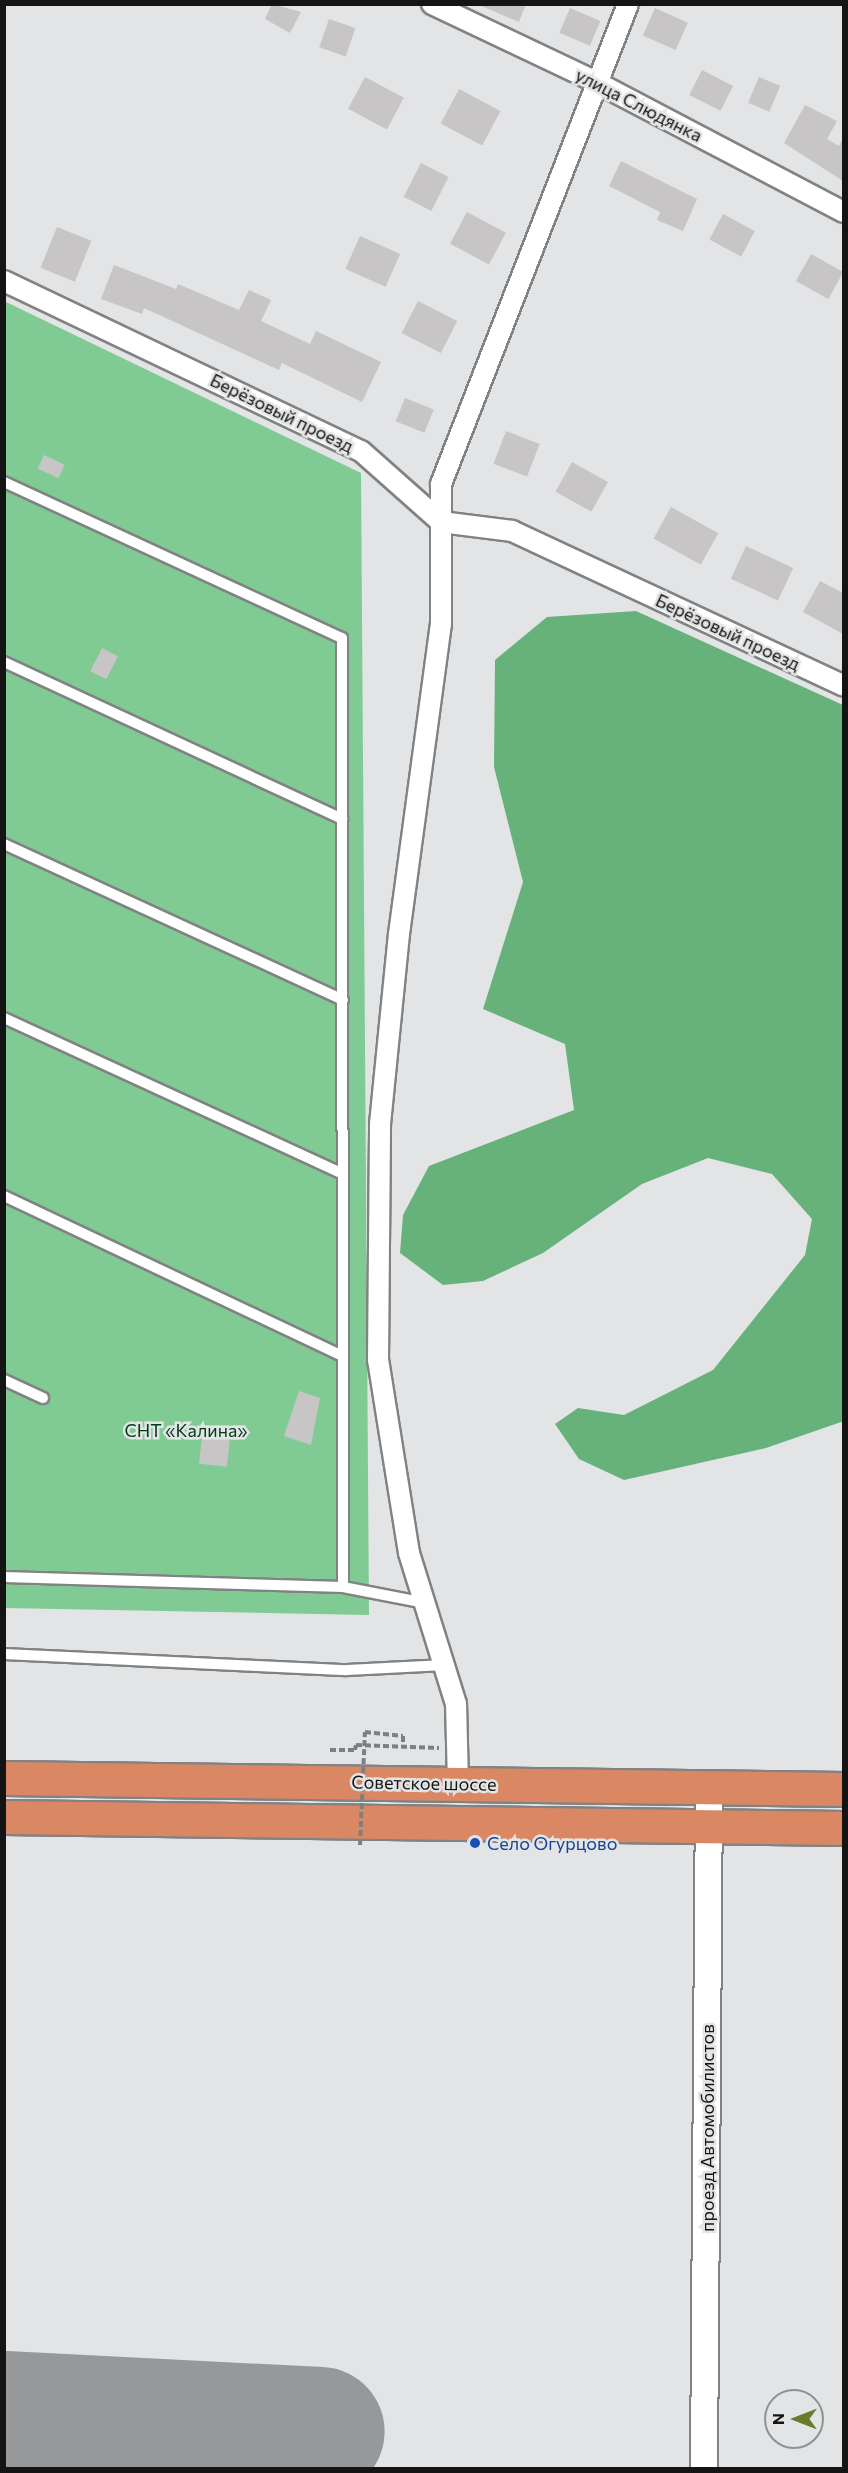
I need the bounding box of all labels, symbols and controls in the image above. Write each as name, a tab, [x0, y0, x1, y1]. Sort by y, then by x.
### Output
street label: улица Слюдянка	[572, 64, 706, 146]
street label: Берёзовый проезд	[207, 369, 357, 457]
street label: Берёзовый проезд	[652, 589, 804, 675]
park label: СНТ «Калина»	[125, 1419, 247, 1441]
street label: Советское шоссе	[351, 1771, 497, 1795]
place label: Село Огурцово	[487, 1832, 617, 1854]
marker: Село Огурцово	[468, 1836, 482, 1850]
street label: проезд Автомобилистов	[696, 2024, 718, 2232]
north arrow	[764, 2389, 824, 2449]
text: N	[768, 2413, 787, 2425]

